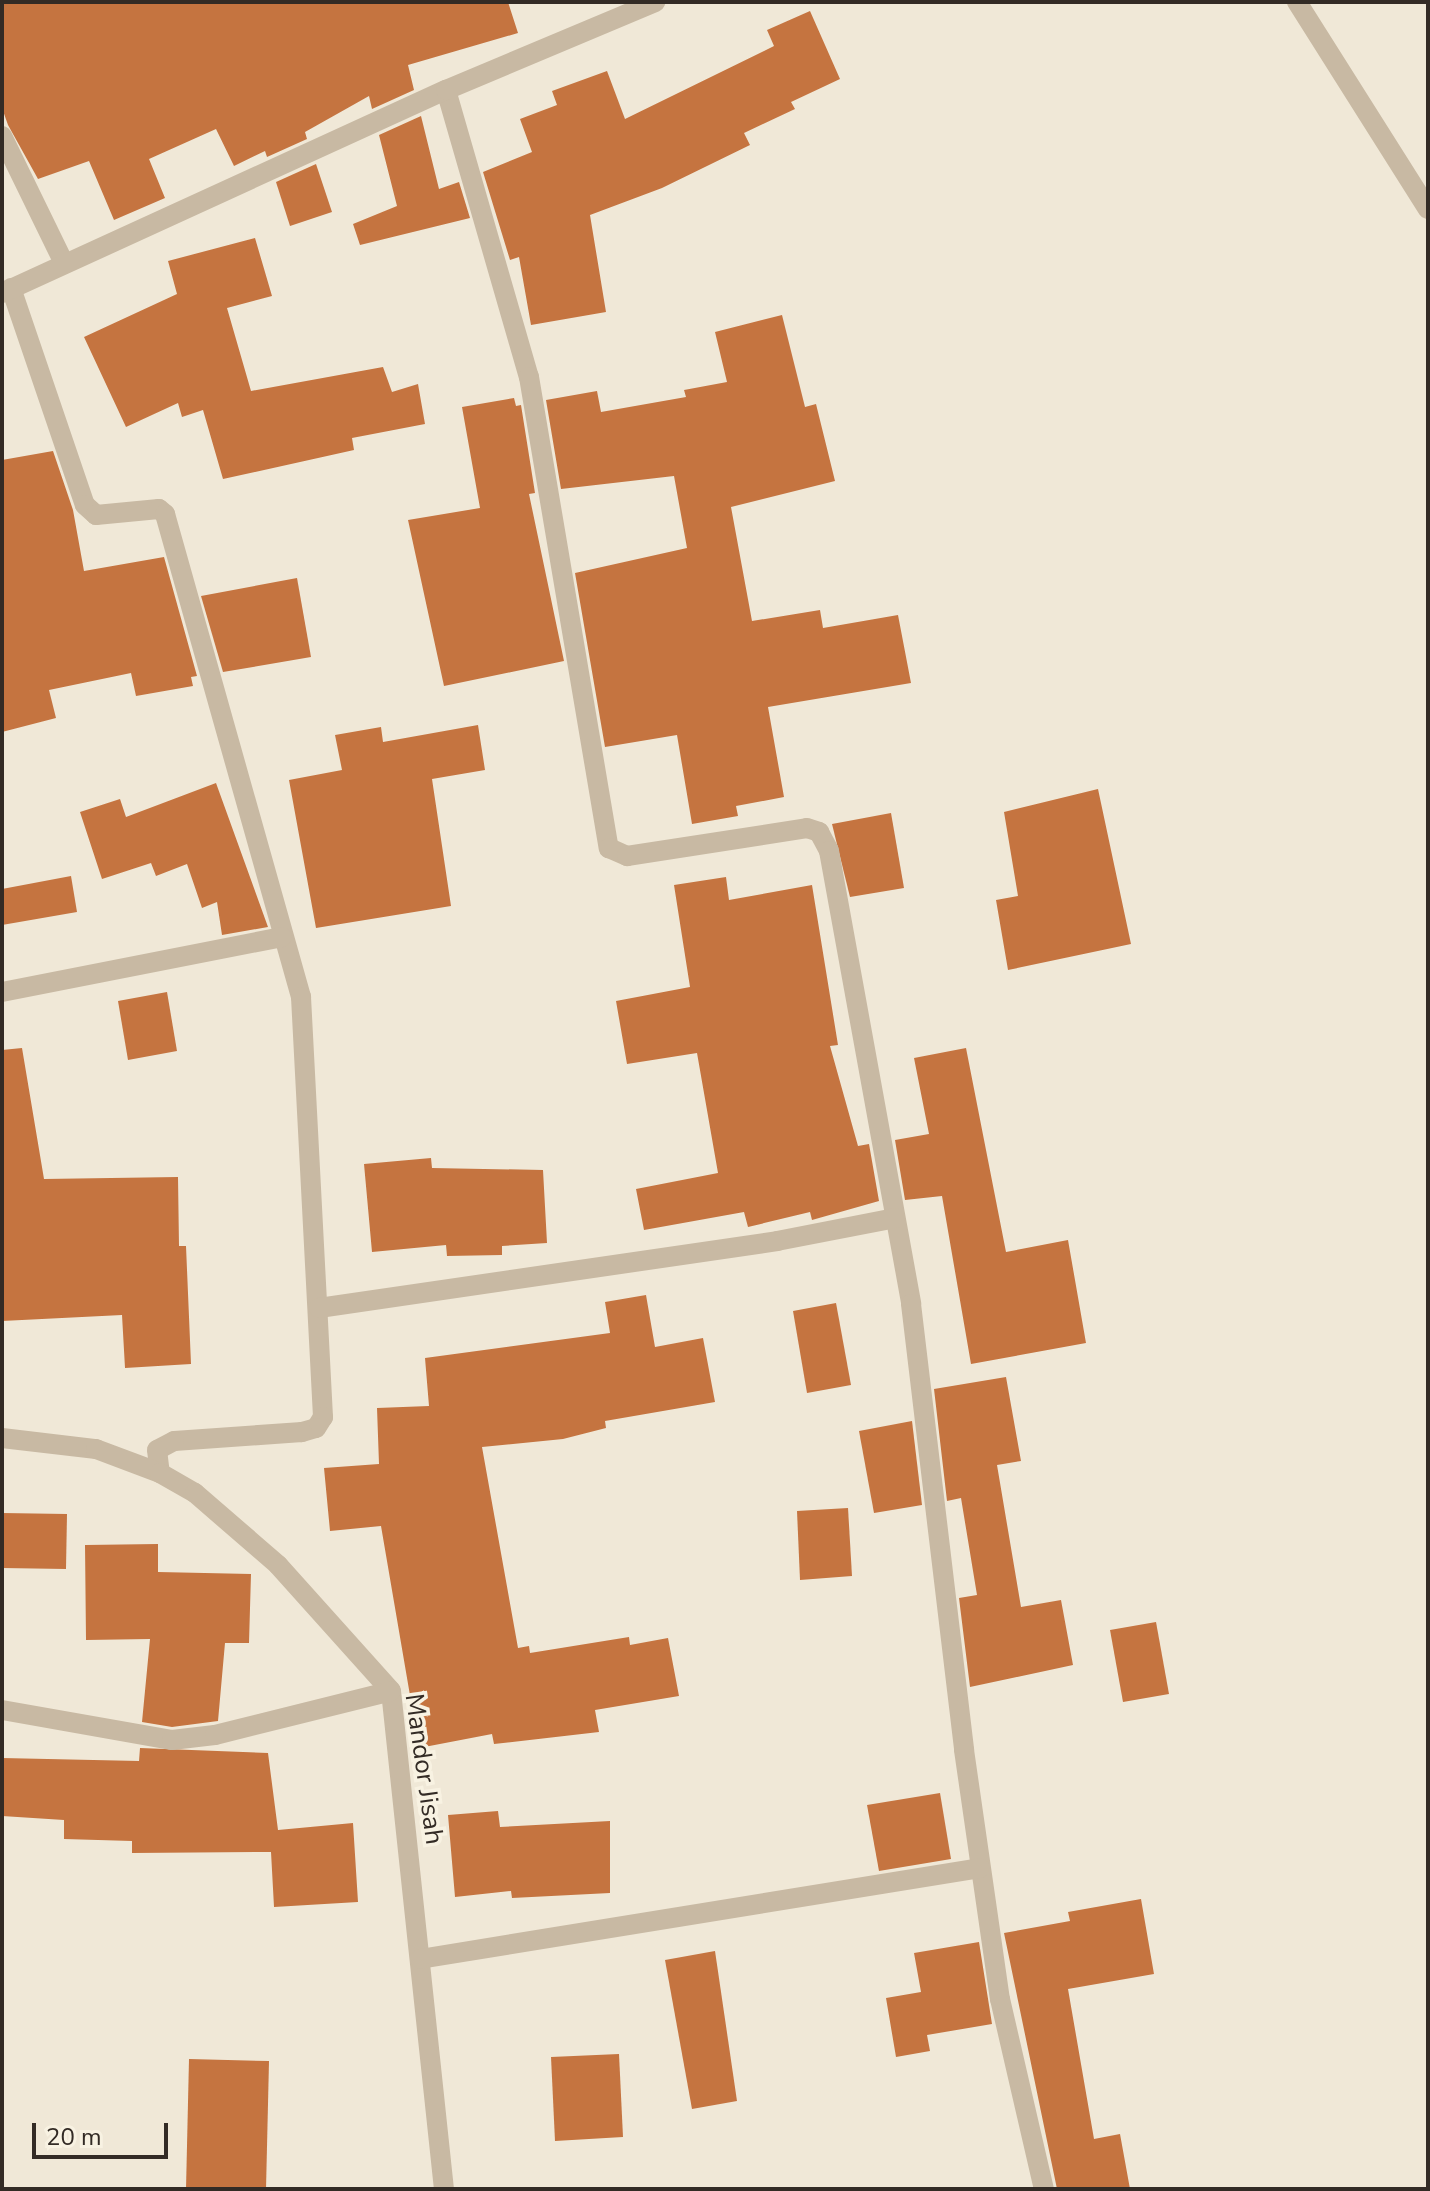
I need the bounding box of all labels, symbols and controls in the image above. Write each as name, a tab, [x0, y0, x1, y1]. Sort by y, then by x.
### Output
street label: Mandor Jisah	[398, 1692, 450, 1846]
scale bar	[36, 2107, 172, 2157]
text: 20 m	[46, 2121, 102, 2153]

